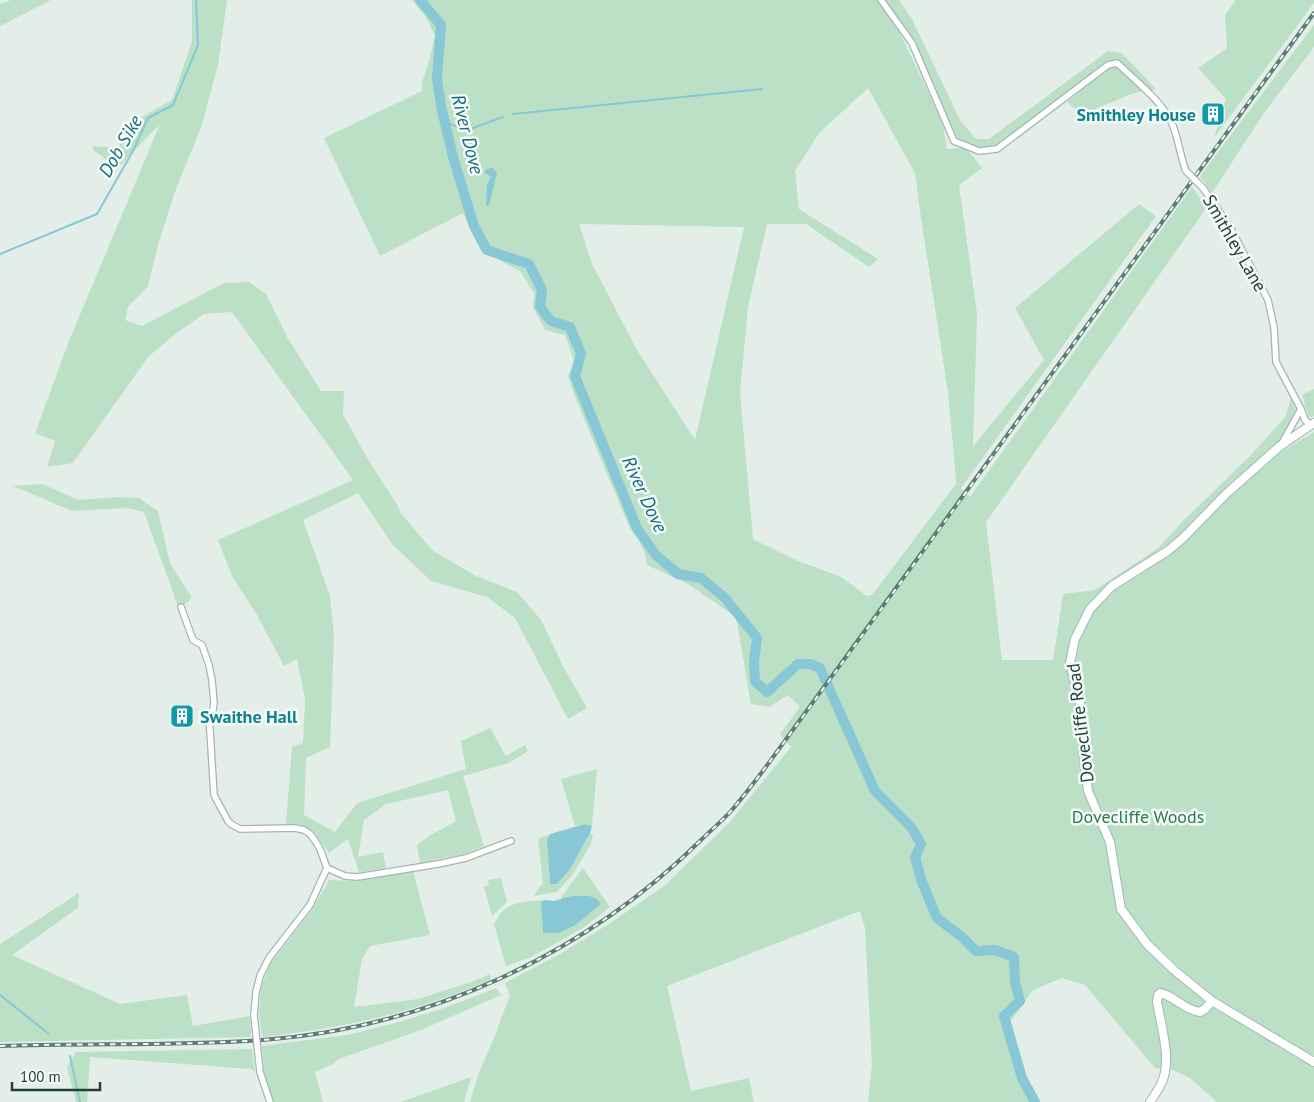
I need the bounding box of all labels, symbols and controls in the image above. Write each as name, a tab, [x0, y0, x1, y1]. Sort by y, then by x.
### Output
water label: River Dove	[446, 92, 490, 177]
building icon: Smithley House	[1200, 101, 1226, 127]
place label: Smithley House	[1077, 103, 1196, 126]
water label: Dob Sike	[93, 111, 147, 181]
street label: Smithley Lane	[1198, 190, 1272, 296]
water label: River Dove	[617, 452, 673, 536]
street label: Dovecliffe Road	[1061, 662, 1099, 784]
building icon: Swaithe Hall	[169, 703, 195, 729]
place label: Swaithe Hall	[200, 705, 298, 728]
park label: Dovecliffe Woods	[1072, 805, 1204, 828]
scale bar	[12, 1060, 100, 1092]
text: 100 m	[20, 1067, 61, 1086]

